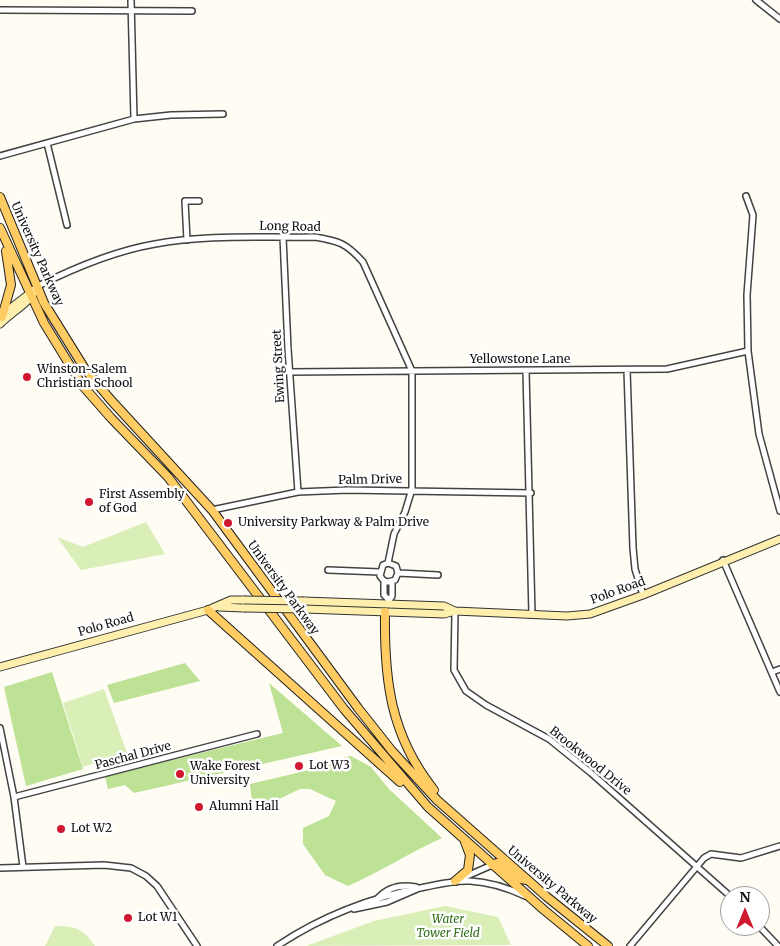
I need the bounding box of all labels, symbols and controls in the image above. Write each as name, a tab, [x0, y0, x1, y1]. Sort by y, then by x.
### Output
street label: University Parkway	[8, 200, 66, 308]
street label: Long Road	[259, 219, 321, 235]
street label: Ewing Street	[270, 329, 288, 403]
street label: Yellowstone Lane	[470, 353, 570, 367]
place label: Winston-Salem Christian School	[37, 363, 133, 391]
marker: Winston-Salem Christian School	[21, 371, 33, 383]
street label: Palm Drive	[338, 472, 402, 488]
place label: First Assembly of God	[99, 488, 185, 516]
marker: First Assembly of God	[83, 496, 95, 508]
place label: University Parkway & Palm Drive	[238, 516, 429, 530]
marker: University Parkway & Palm Drive	[222, 517, 234, 529]
street label: University Parkway	[244, 538, 322, 638]
street label: Polo Road	[589, 574, 647, 608]
street label: Polo Road	[77, 610, 135, 640]
street label: Brookwood Drive	[546, 724, 634, 798]
street label: Paschal Drive	[93, 739, 173, 773]
place label: Lot W3	[309, 759, 350, 773]
place label: Wake Forest University	[190, 760, 260, 788]
marker: Lot W3	[293, 760, 305, 772]
marker: Wake Forest University	[174, 768, 186, 780]
place label: Alumni Hall	[209, 800, 279, 814]
marker: Alumni Hall	[193, 801, 205, 813]
place label: Lot W2	[71, 822, 112, 836]
marker: Lot W2	[55, 823, 67, 835]
street label: University Parkway	[504, 843, 600, 927]
north arrow	[720, 886, 770, 936]
text: N	[739, 888, 751, 906]
place label: Lot W1	[138, 911, 177, 925]
marker: Lot W1	[122, 912, 134, 924]
park label: Water Tower Field	[416, 913, 480, 941]

